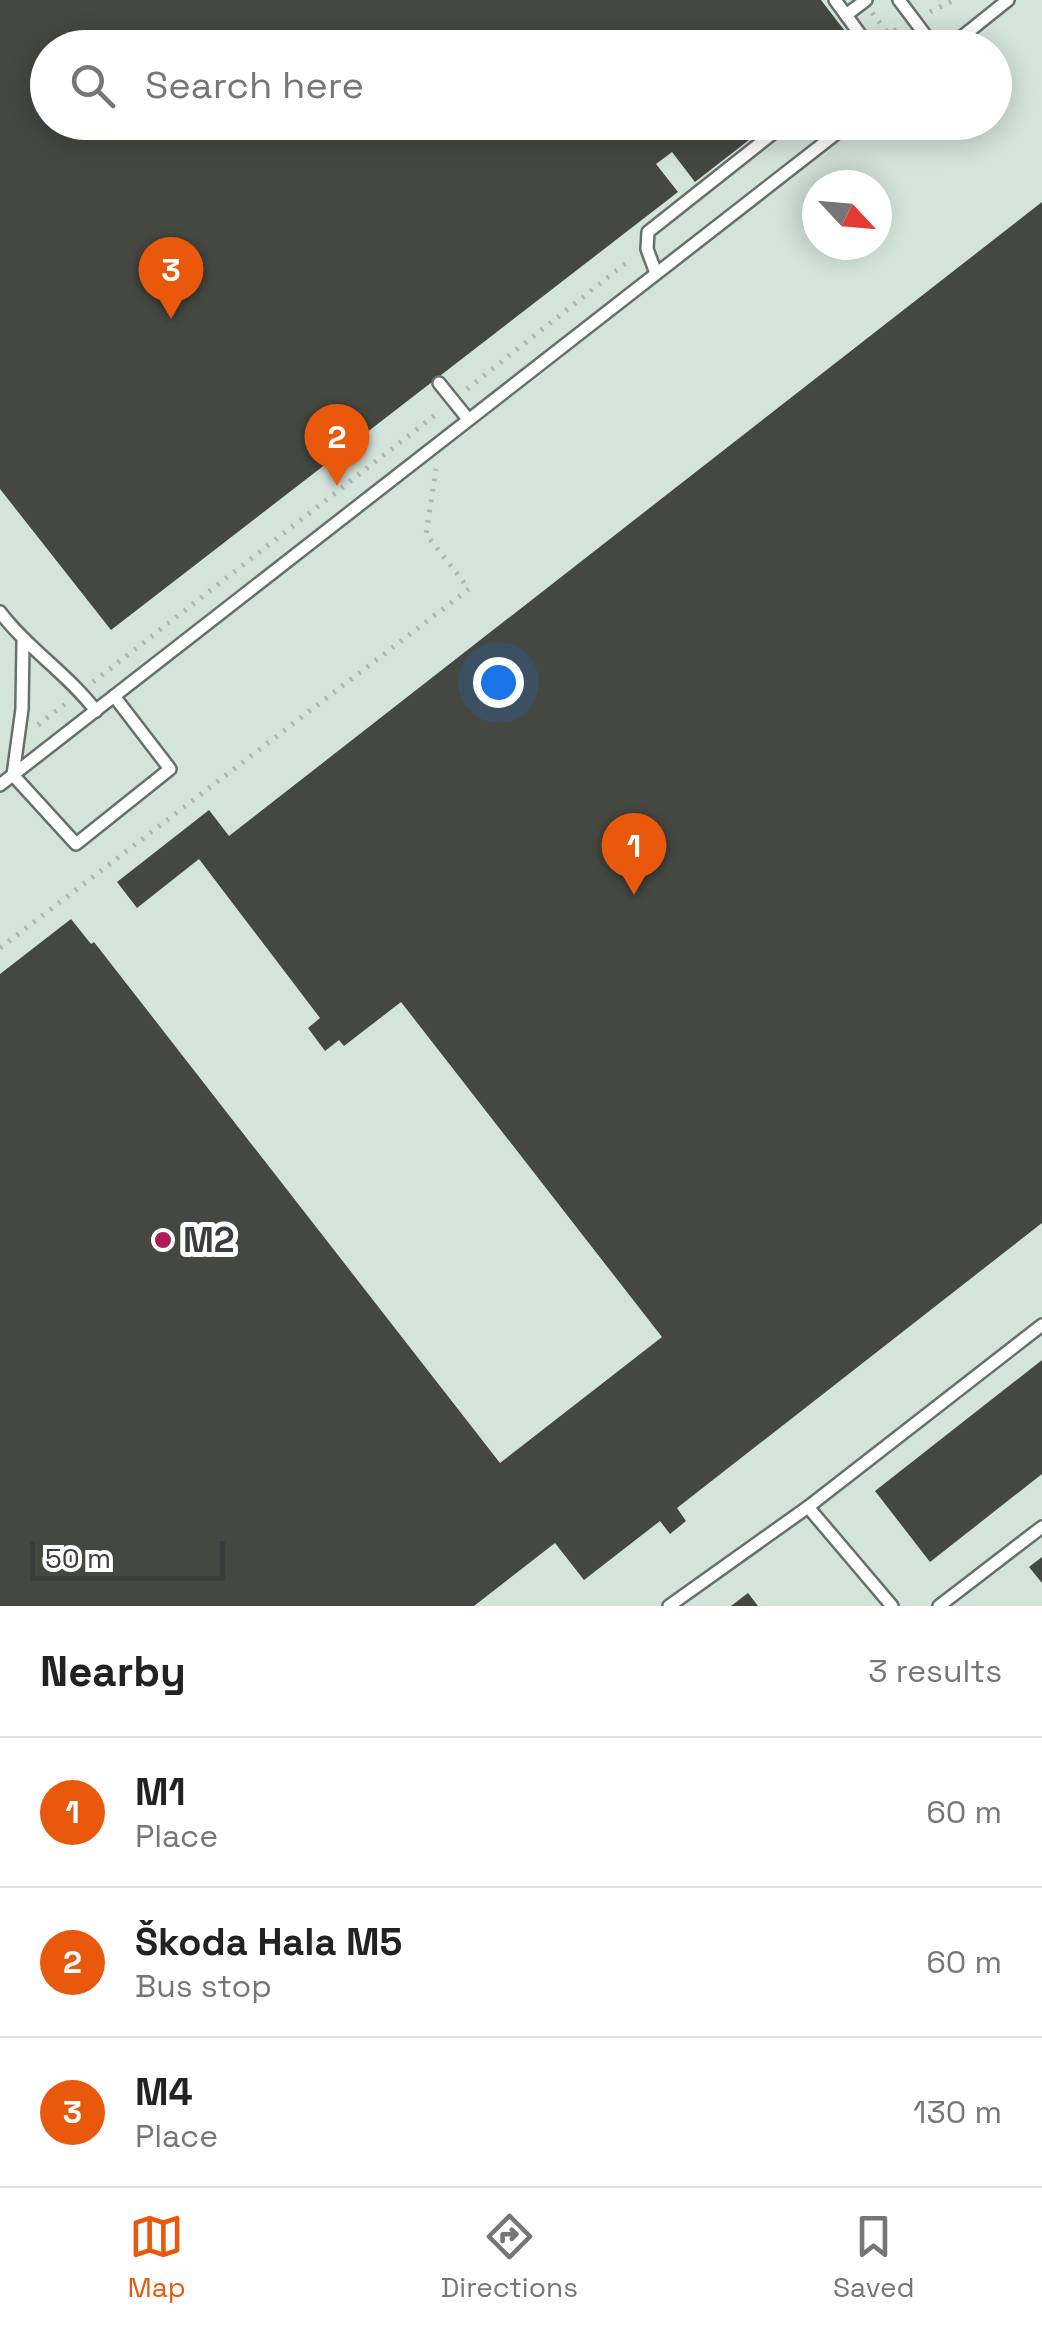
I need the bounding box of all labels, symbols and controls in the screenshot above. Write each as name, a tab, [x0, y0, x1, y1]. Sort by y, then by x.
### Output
search box	[30, 30, 1012, 140]
icon: search	[65, 58, 120, 113]
text: Search here	[145, 61, 364, 109]
north arrow	[802, 170, 892, 260]
pin: 3	[138, 236, 204, 319]
pin: 2	[304, 404, 370, 486]
your location	[473, 657, 524, 708]
pin: 1	[602, 812, 666, 895]
place label: M2	[183, 1218, 235, 1262]
marker: M2	[152, 1229, 174, 1251]
scale bar	[30, 1536, 225, 1580]
text: 50 m	[45, 1540, 111, 1576]
text: Nearby	[40, 1645, 186, 1698]
text: 3 results	[868, 1651, 1002, 1691]
text: M1	[135, 1768, 186, 1816]
text: 1	[65, 1792, 80, 1832]
text: 60 m	[926, 1792, 1002, 1832]
text: Place	[135, 1816, 218, 1856]
text: Škoda Hala M5	[135, 1918, 402, 1966]
text: 2	[63, 1942, 82, 1982]
text: 60 m	[926, 1942, 1002, 1982]
text: Bus stop	[135, 1966, 272, 2006]
text: M4	[135, 2068, 193, 2116]
text: 3	[63, 2092, 82, 2132]
text: 130 m	[913, 2092, 1002, 2132]
text: Place	[135, 2116, 218, 2156]
tab: Map	[127, 2209, 186, 2305]
tab: Directions	[441, 2209, 578, 2305]
tab: Saved	[833, 2209, 915, 2305]

